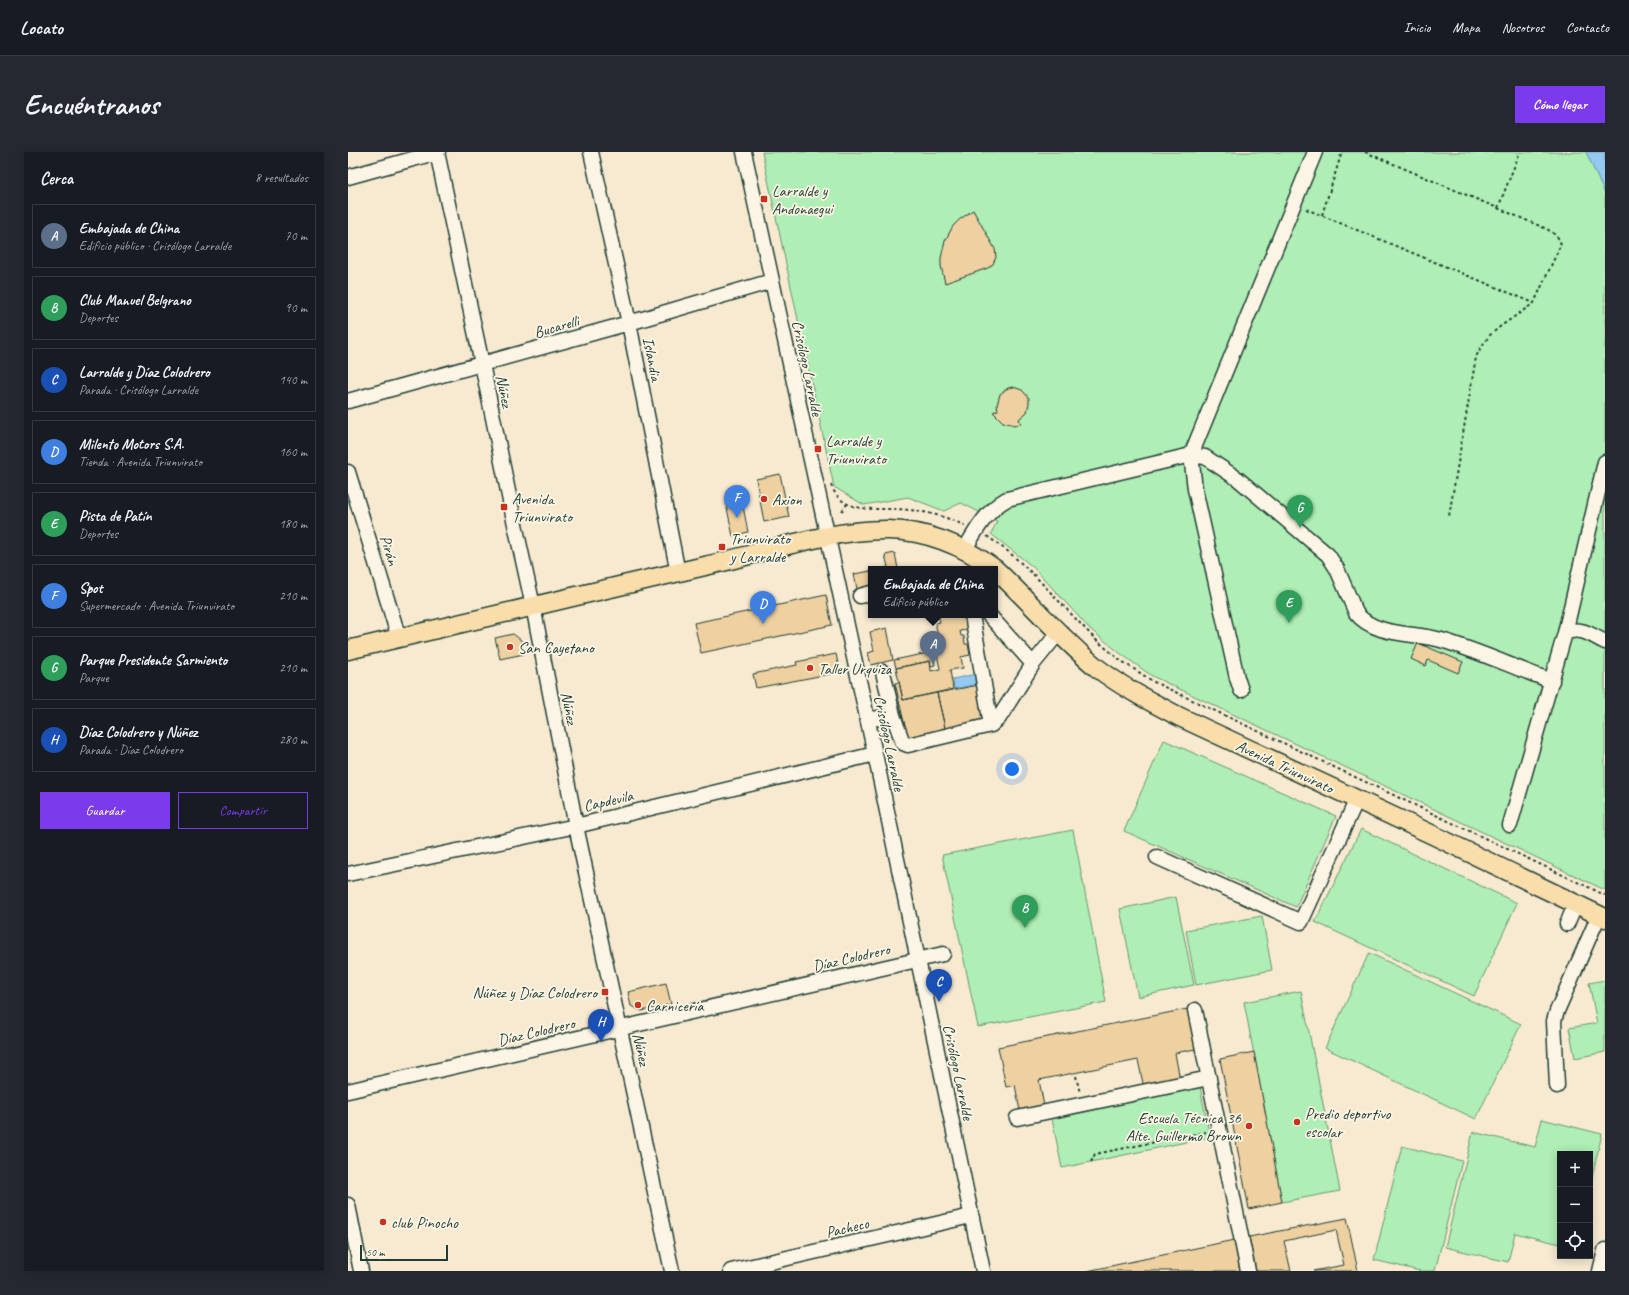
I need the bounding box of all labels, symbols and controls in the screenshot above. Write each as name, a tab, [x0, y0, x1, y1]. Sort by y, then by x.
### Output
text: Locato	[20, 16, 63, 40]
text: Inicio	[1404, 19, 1431, 36]
text: Mapa	[1453, 19, 1480, 36]
text: Nosotros	[1502, 19, 1544, 36]
text: Contacto	[1566, 19, 1609, 36]
button: Cómo llegar	[1515, 86, 1605, 123]
text: Encuéntranos	[24, 87, 159, 122]
text: Cerca	[40, 168, 73, 189]
text: 8 resultados	[255, 170, 308, 186]
place label: Larralde y Andonaegui	[772, 181, 834, 219]
marker: Larralde y Andonaegui	[759, 194, 769, 204]
text: Embajada de China	[79, 219, 179, 238]
text: A	[51, 228, 57, 244]
text: 70 m	[285, 228, 307, 244]
text: Edificio público · Crisólogo Larralde	[79, 238, 231, 254]
text: Club Manuel Belgrano	[79, 291, 191, 310]
text: B	[51, 300, 57, 316]
text: 90 m	[285, 300, 307, 316]
text: Deportes	[79, 310, 118, 326]
street label: Bucarelli	[532, 310, 583, 343]
street label: Crisólogo Larralde	[787, 319, 827, 420]
street label: Islandia	[638, 335, 666, 384]
text: Larralde y Díaz Colodrero	[79, 363, 210, 382]
text: C	[51, 372, 57, 388]
text: 140 m	[279, 372, 307, 388]
street label: Núñez	[491, 373, 517, 411]
text: Parada · Crisólogo Larralde	[79, 382, 198, 398]
place label: Larralde y Triunvirato	[826, 431, 888, 469]
text: Milento Motors S.A.	[79, 435, 184, 454]
text: D	[50, 444, 58, 460]
text: 160 m	[279, 444, 307, 460]
marker: Larralde y Triunvirato	[813, 444, 823, 454]
text: Tienda · Avenida Triunvirato	[79, 454, 202, 470]
pin: F	[724, 485, 750, 518]
place label: Avenida Triunvirato	[512, 489, 574, 527]
place label: Axion	[772, 490, 802, 510]
marker: Axion	[759, 494, 769, 504]
pin: G	[1287, 495, 1313, 528]
marker: Avenida Triunvirato	[499, 502, 509, 512]
text: Pista de Patín	[79, 507, 152, 526]
text: E	[51, 516, 57, 532]
text: 180 m	[279, 516, 307, 532]
text: Deportes	[79, 526, 118, 542]
place label: Triunvirato y Larralde	[729, 529, 792, 567]
street label: Pirán	[375, 533, 403, 569]
marker: Triunvirato y Larralde	[717, 542, 727, 552]
popup	[868, 566, 998, 618]
text: Embajada de China	[883, 575, 983, 594]
text: Spot	[79, 579, 103, 598]
text: F	[51, 588, 57, 604]
text: 210 m	[279, 588, 307, 604]
pin: E	[1276, 590, 1302, 623]
pin: D	[750, 591, 776, 624]
text: Edificio público	[883, 594, 948, 610]
text: Supermercado · Avenida Triunvirato	[79, 598, 234, 614]
pin: A	[920, 631, 946, 664]
place label: San Cayetano	[518, 638, 596, 658]
marker: San Cayetano	[505, 642, 515, 652]
text: Parque Presidente Sarmiento	[79, 651, 227, 670]
place label: Taller Urquiza	[818, 659, 893, 679]
text: G	[51, 660, 57, 676]
text: 210 m	[279, 660, 307, 676]
marker: Taller Urquiza	[805, 663, 815, 673]
text: Parque	[79, 670, 109, 686]
street label: Núñez	[556, 690, 582, 728]
street label: Crisólogo Larralde	[869, 694, 909, 795]
text: Díaz Colodrero y Núñez	[79, 723, 197, 742]
text: H	[50, 732, 58, 748]
text: 280 m	[279, 732, 307, 748]
street label: Avenida Triunvirato	[1233, 736, 1339, 799]
text: Parada · Díaz Colodrero	[79, 742, 183, 758]
your location	[1002, 759, 1022, 779]
street label: Capdevila	[582, 785, 636, 816]
button: Guardar	[40, 792, 170, 829]
button: Compartir	[178, 792, 308, 829]
pin: B	[1012, 895, 1038, 928]
street label: Díaz Colodrero	[811, 939, 894, 977]
pin: C	[926, 969, 952, 1002]
place label: Núñez y Díaz Colodrero	[473, 983, 599, 1003]
marker: Núñez y Díaz Colodrero	[600, 987, 610, 997]
place label: Carnicería	[646, 996, 704, 1016]
marker: Carnicería	[633, 1000, 643, 1010]
pin: H	[588, 1009, 614, 1042]
street label: Díaz Colodrero	[496, 1013, 579, 1051]
street label: Crisólogo Larralde	[938, 1023, 978, 1124]
street label: Núñez	[628, 1031, 655, 1069]
place label: Predio deportivo escolar	[1305, 1104, 1392, 1142]
place label: Escuela Técnica 36 Alte. Guillermo Brown	[1126, 1108, 1242, 1146]
marker: Predio deportivo escolar	[1292, 1117, 1302, 1127]
marker: Escuela Técnica 36 Alte. Guillermo Brown	[1244, 1121, 1254, 1131]
map controls	[1557, 1151, 1593, 1259]
button: +	[1557, 1151, 1593, 1187]
button: −	[1557, 1187, 1593, 1223]
place label: club Pinocho	[391, 1213, 459, 1233]
street label: Pacheco	[824, 1213, 872, 1243]
marker: club Pinocho	[378, 1217, 388, 1227]
button: locate	[1557, 1223, 1593, 1259]
scale bar	[360, 1243, 448, 1262]
text: 50 m	[366, 1245, 385, 1259]

